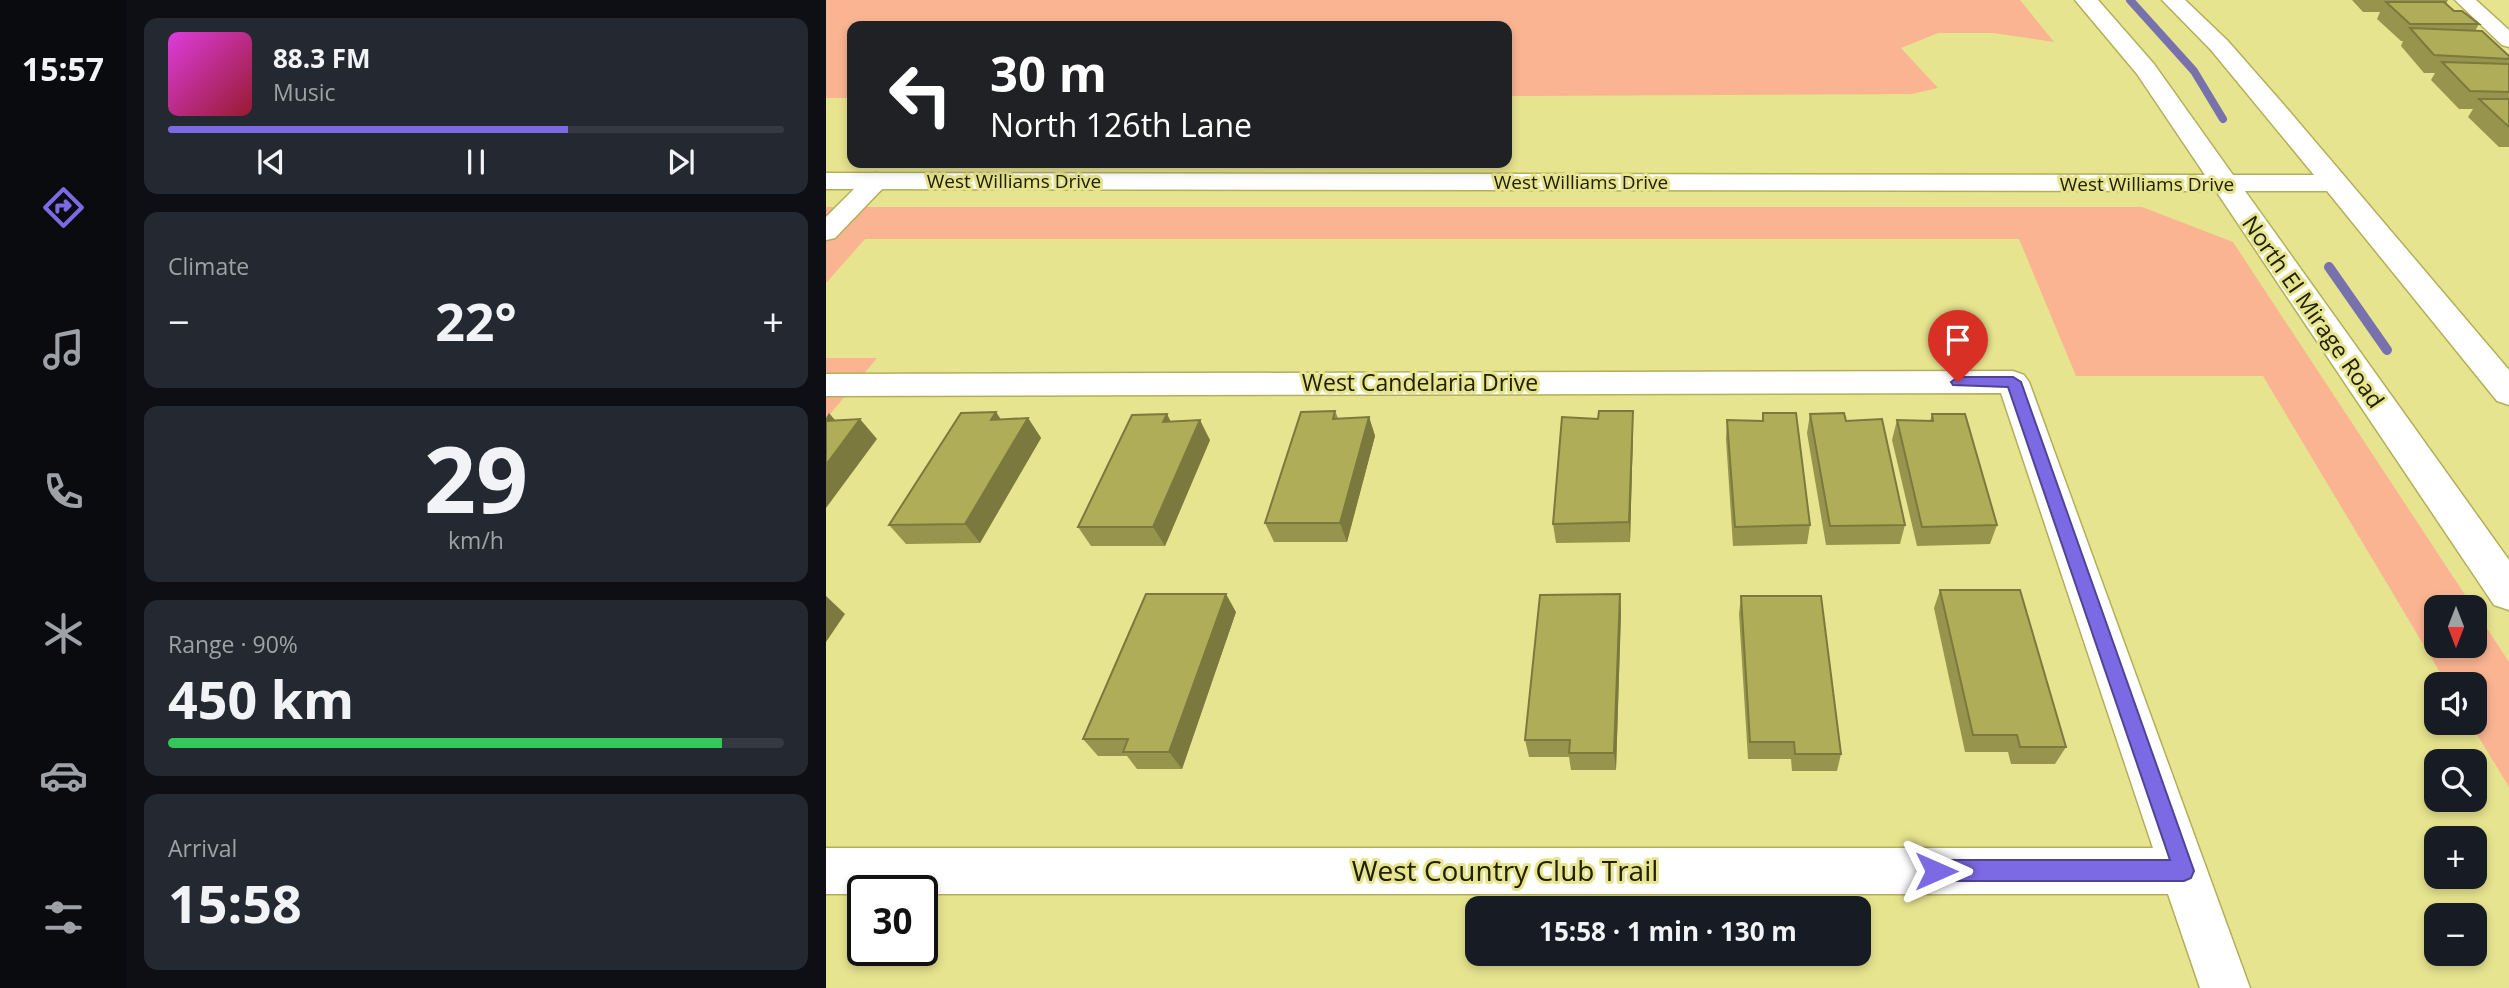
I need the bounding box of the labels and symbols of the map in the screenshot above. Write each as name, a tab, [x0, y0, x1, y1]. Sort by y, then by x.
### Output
street label: West Williams Drive	[927, 168, 1101, 194]
street label: West Williams Drive	[1494, 169, 1668, 195]
street label: West Williams Drive	[2060, 171, 2234, 197]
street label: North El Mirage Road	[2235, 209, 2392, 414]
pin	[1928, 310, 1988, 382]
street label: West Candelaria Drive	[1302, 366, 1538, 398]
north arrow	[2424, 595, 2487, 658]
position arrow	[1899, 834, 1973, 908]
street label: West Country Club Trail	[1352, 851, 1658, 889]
speed limit sign: 30	[847, 875, 938, 966]

